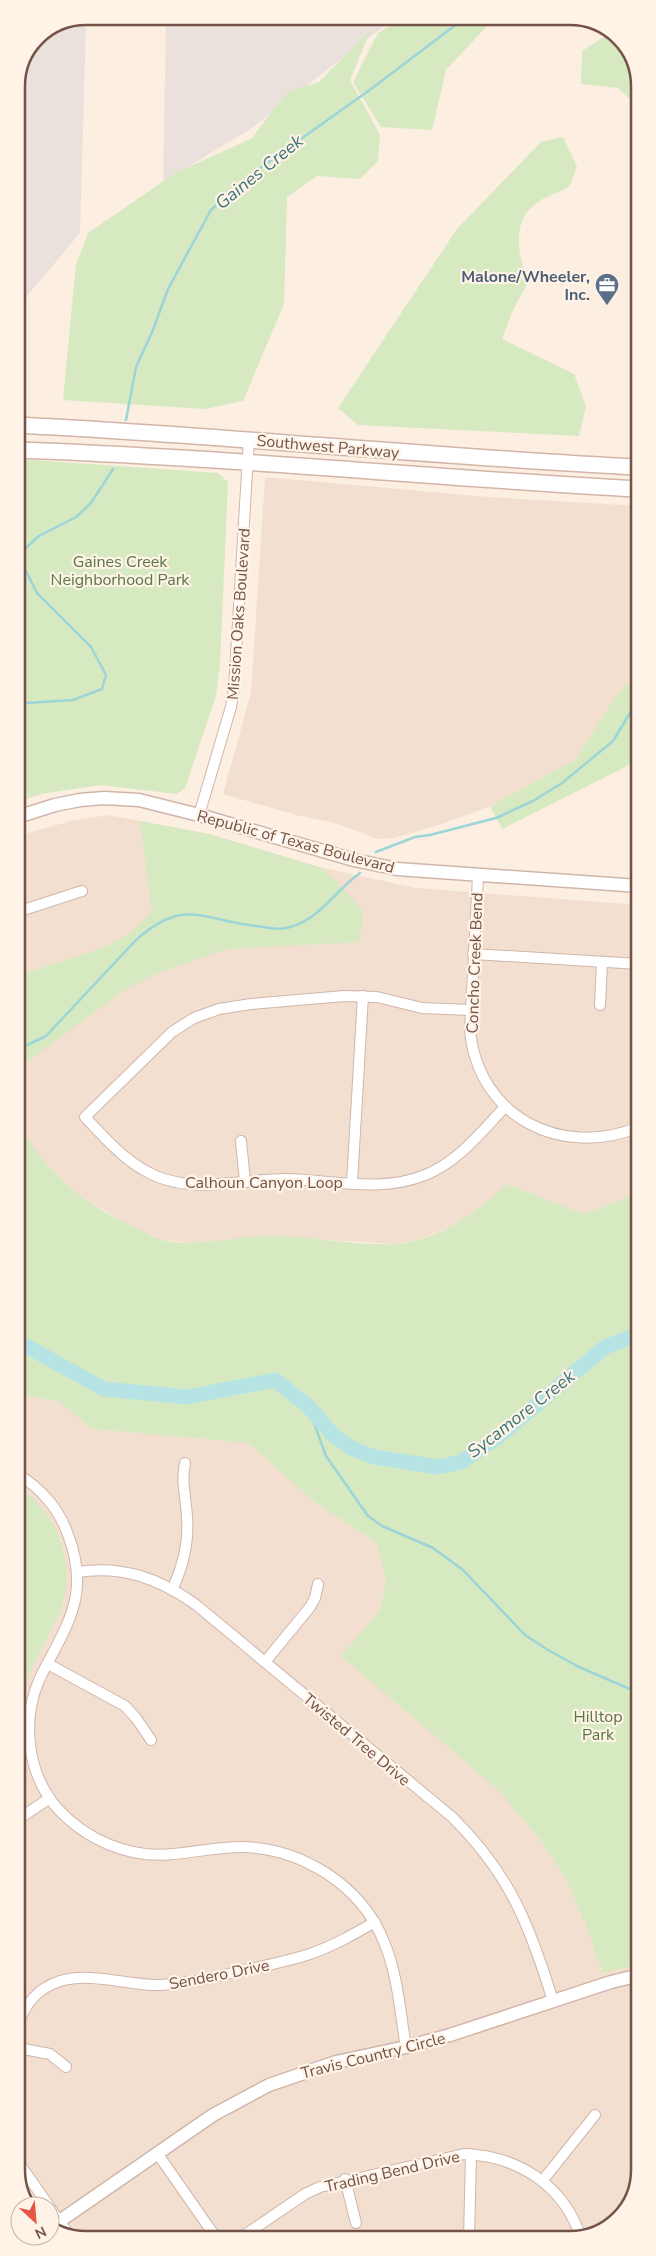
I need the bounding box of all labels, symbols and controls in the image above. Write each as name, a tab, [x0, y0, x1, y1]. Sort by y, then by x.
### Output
water label: Gaines Creek	[210, 129, 309, 215]
place label: Malone/Wheeler, Inc.	[461, 266, 590, 306]
office icon: Malone/Wheeler, Inc.	[594, 272, 620, 306]
street label: Southwest Parkway	[256, 430, 401, 464]
street label: Mission Oaks Boulevard	[222, 527, 256, 701]
park label: Gaines Creek Neighborhood Park	[51, 551, 190, 591]
street label: Republic of Texas Boulevard	[195, 805, 397, 879]
street label: Concho Creek Bend	[462, 892, 488, 1034]
street label: Calhoun Canyon Loop	[185, 1172, 343, 1194]
water label: Sycamore Creek	[462, 1364, 581, 1464]
street label: Twisted Tree Drive	[298, 1688, 415, 1791]
park label: Hilltop Park	[574, 1706, 622, 1746]
street label: Sendero Drive	[167, 1954, 271, 1995]
street label: Travis Country Circle	[299, 2027, 448, 2085]
street label: Trading Bend Drive	[323, 2146, 462, 2198]
north arrow	[10, 2196, 60, 2246]
text: N	[32, 2221, 49, 2243]

